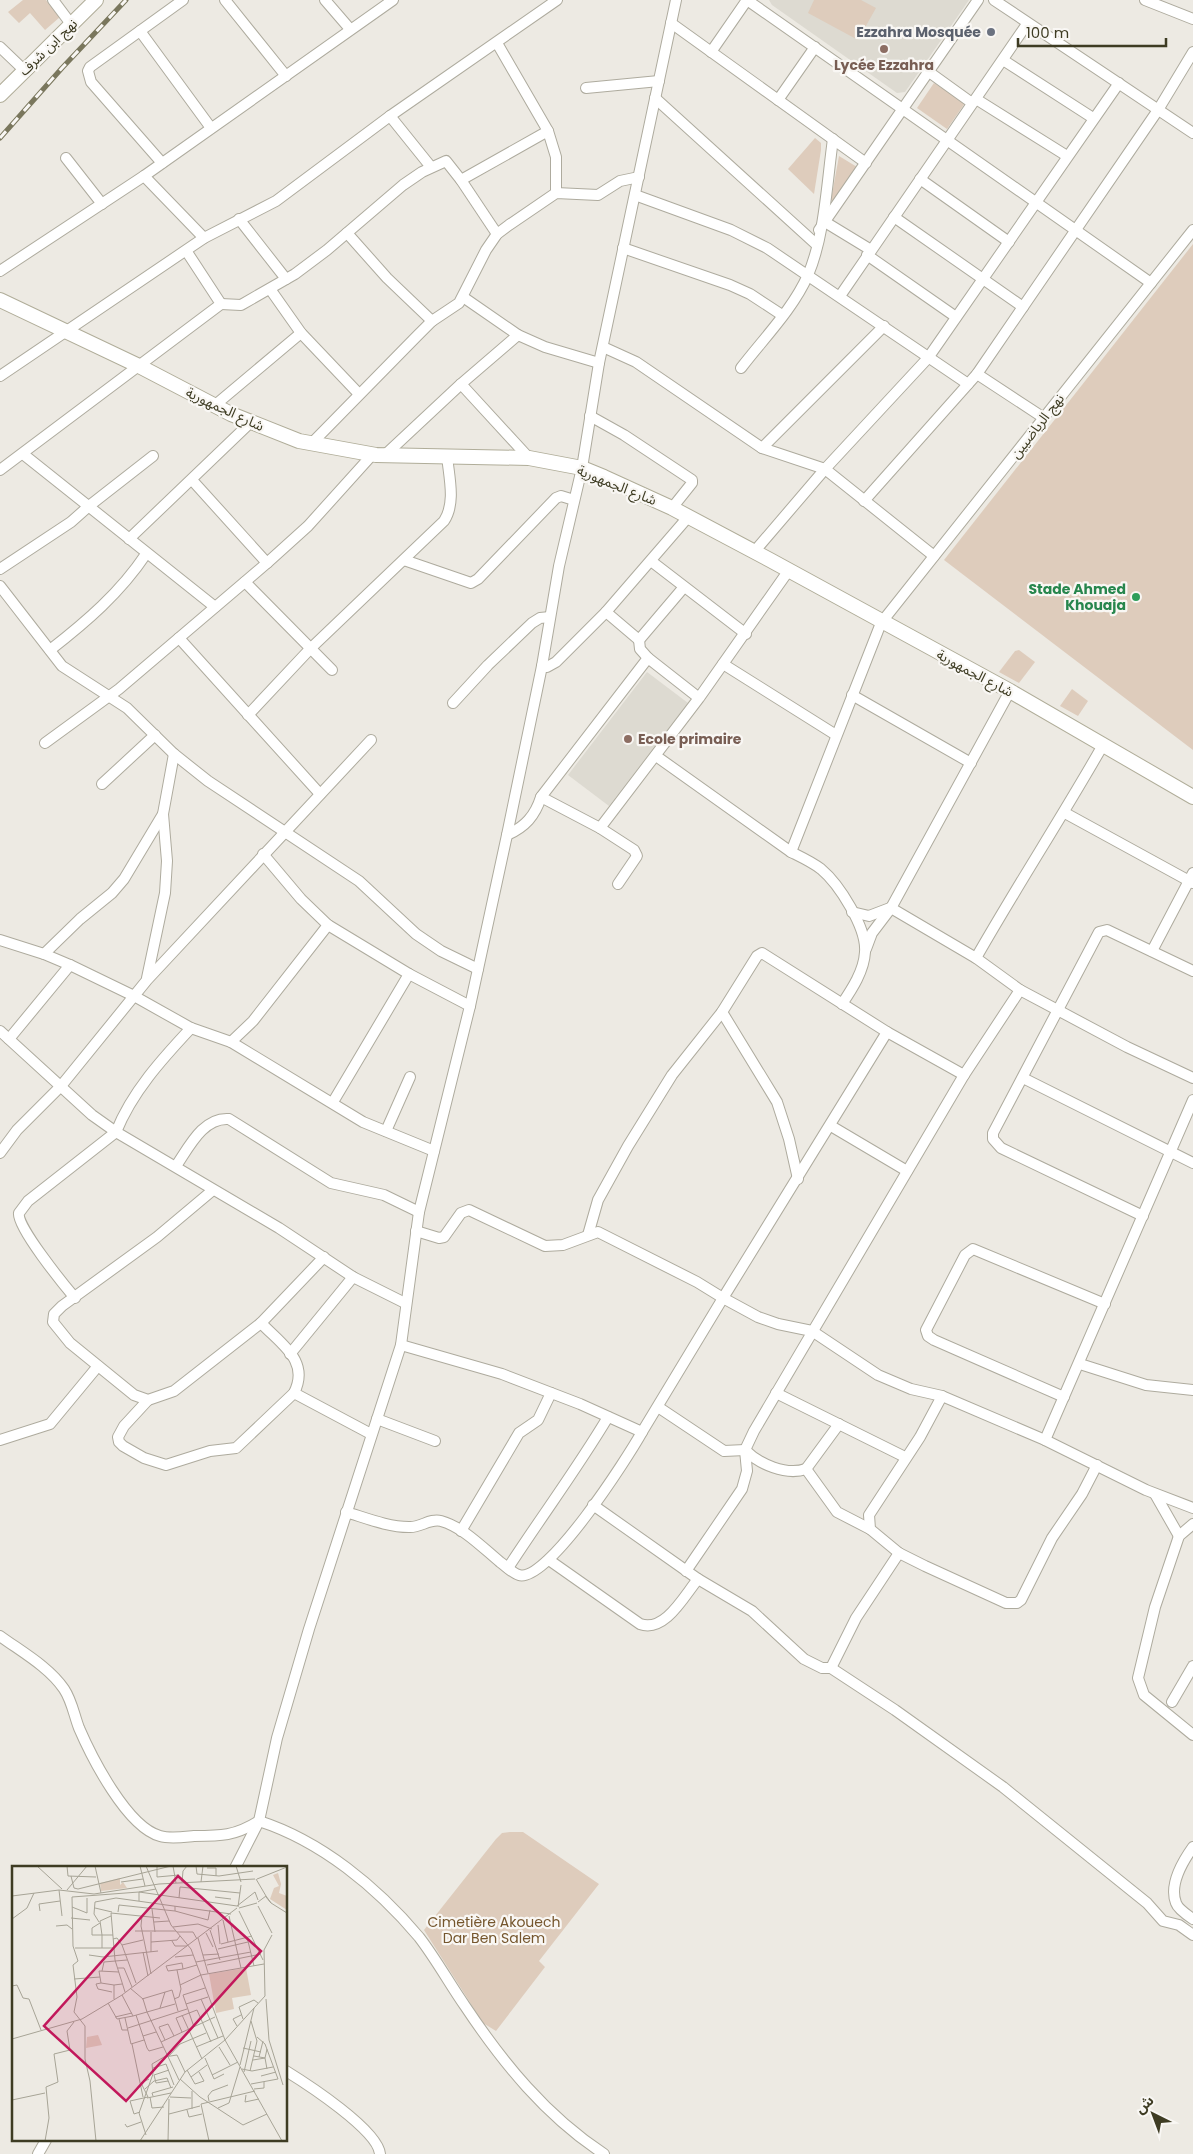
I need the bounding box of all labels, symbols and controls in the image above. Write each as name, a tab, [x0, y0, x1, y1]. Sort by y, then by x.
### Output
street label: نهج ابن شرف	[14, 14, 83, 81]
scale bar	[1018, 15, 1166, 47]
place label: Ezzahra Mosquée	[856, 22, 981, 42]
text: 100 m	[1026, 22, 1069, 43]
marker: Ezzahra Mosquée	[985, 26, 997, 38]
marker: Lycée Ezzahra	[878, 43, 890, 55]
place label: Lycée Ezzahra	[834, 55, 934, 75]
street label: شارع الجمهورية	[182, 382, 268, 437]
street label: نهج الرياضيين	[1005, 389, 1070, 463]
street label: شارع الجمهورية	[574, 460, 660, 511]
place label: Stade Ahmed Khouaja	[1028, 579, 1126, 615]
marker: Stade Ahmed Khouaja	[1130, 591, 1142, 603]
street label: شارع الجمهورية	[933, 644, 1017, 703]
place label: Ecole primaire	[638, 729, 742, 749]
marker: Ecole primaire	[622, 733, 634, 745]
inset map	[12, 1866, 288, 2142]
park label: Cimetière Akouech Dar Ben Salem	[428, 1912, 560, 1948]
north arrow	[1128, 2089, 1178, 2139]
text: ش	[1130, 2090, 1158, 2118]

